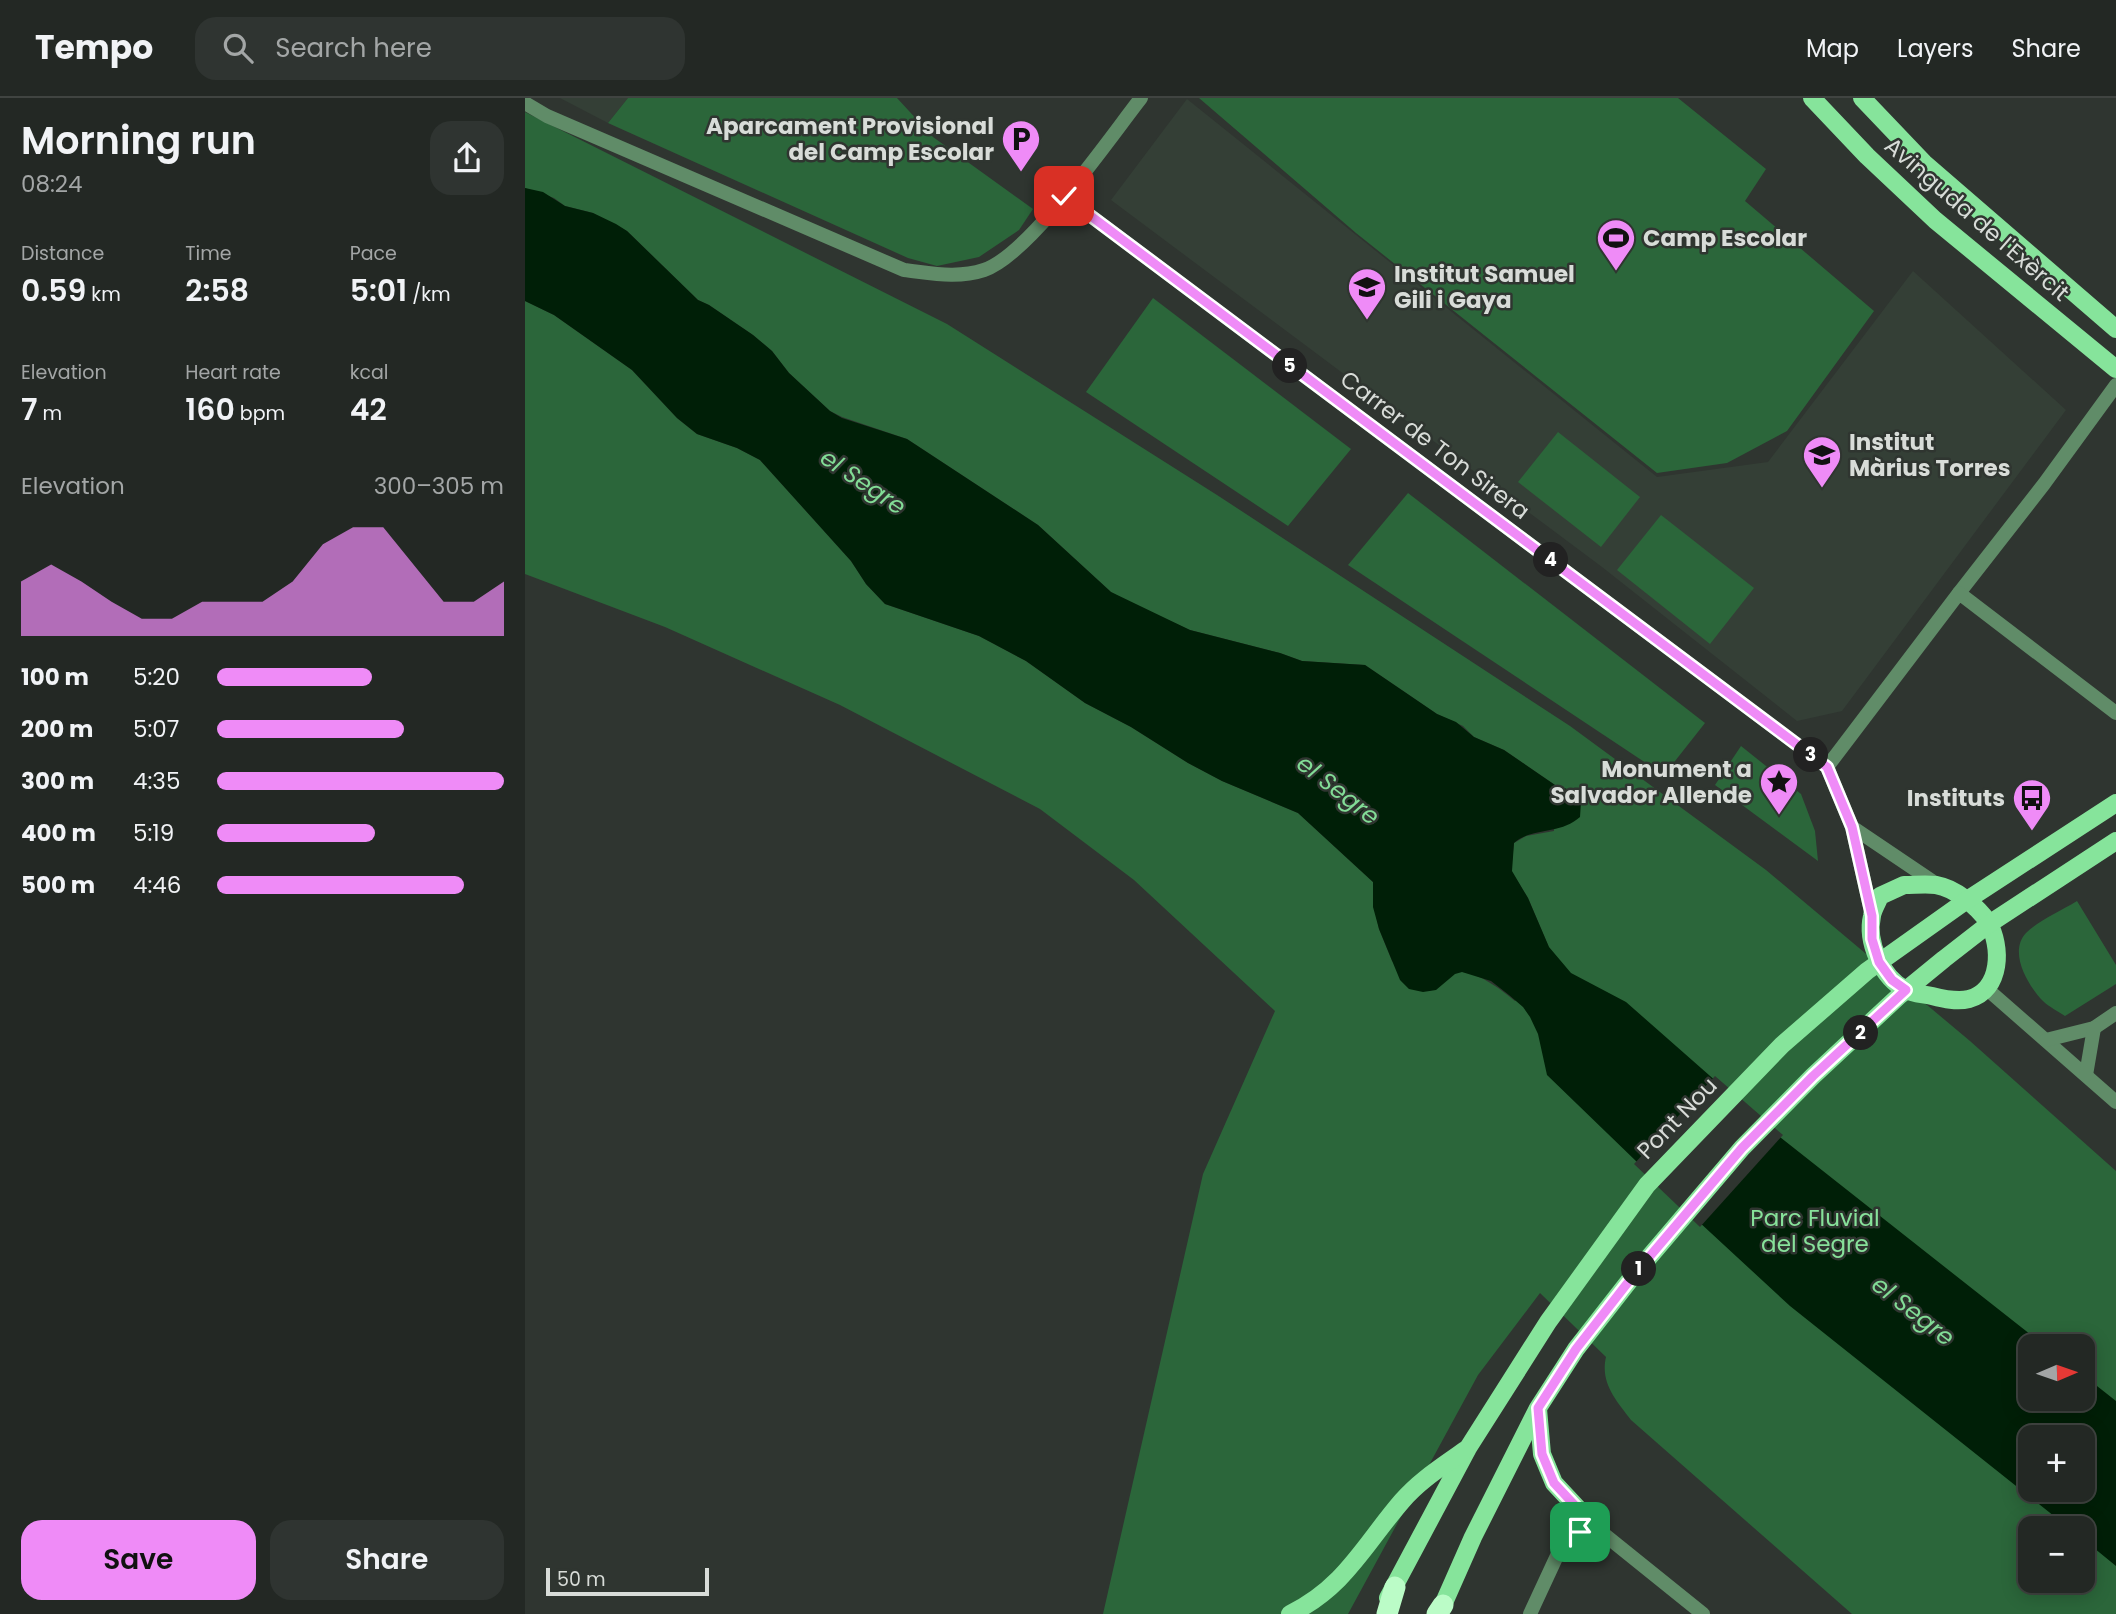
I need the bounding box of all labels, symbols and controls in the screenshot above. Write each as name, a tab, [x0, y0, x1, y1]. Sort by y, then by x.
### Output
search box	[195, 17, 685, 80]
text: Tempo	[35, 24, 153, 71]
icon: search	[219, 29, 257, 67]
text: Search here	[275, 30, 432, 66]
text: Map	[1806, 32, 1859, 65]
text: Layers	[1897, 32, 1973, 65]
text: Share	[2011, 32, 2081, 65]
place label: Aparcament Provisional del Camp Escolar	[706, 110, 994, 168]
text: Morning run	[21, 114, 256, 167]
parking icon: Aparcament Provisional del Camp Escolar	[1000, 118, 1042, 173]
button: share	[430, 121, 504, 195]
street label: Avinguda de l'Exèrcit	[1878, 130, 2076, 308]
pin	[1034, 166, 1094, 226]
text: 08:24	[21, 168, 83, 200]
icon: check	[1045, 177, 1083, 215]
sports icon: Camp Escolar	[1595, 217, 1637, 272]
place label: Camp Escolar	[1643, 222, 1807, 254]
text: Distance	[21, 240, 104, 267]
text: Time	[185, 240, 232, 267]
text: Pace	[350, 240, 397, 267]
place label: Institut Samuel Gili i Gaya	[1394, 258, 1575, 316]
school or university icon: Institut Samuel Gili i Gaya	[1346, 266, 1388, 321]
text: 0.59	[21, 269, 86, 312]
text: 2:58	[185, 269, 249, 312]
text: 5:01	[350, 269, 407, 312]
text: km	[86, 281, 121, 308]
text: /km	[407, 281, 451, 308]
pin: 5	[1273, 348, 1307, 384]
text: 5	[1283, 352, 1296, 379]
text: Elevation	[21, 359, 107, 386]
text: Heart rate	[185, 359, 281, 386]
text: kcal	[350, 359, 389, 386]
street label: Carrer de Ton Sirera	[1334, 363, 1536, 527]
text: 7	[21, 388, 37, 431]
text: 160	[185, 388, 235, 431]
text: 42	[350, 388, 387, 431]
text: m	[37, 400, 62, 427]
text: bpm	[235, 400, 285, 427]
place label: Institut Màrius Torres	[1849, 426, 2011, 484]
school or university icon: Institut Màrius Torres	[1801, 434, 1843, 489]
water label: el Segre	[814, 441, 913, 522]
text: Elevation	[21, 470, 125, 502]
text: 300–305 m	[374, 470, 504, 502]
pin: 4	[1534, 542, 1569, 578]
text: 4	[1544, 546, 1557, 573]
text: 100 m	[21, 661, 89, 693]
text: 5:20	[133, 661, 180, 693]
text: 200 m	[21, 713, 93, 745]
text: 5:07	[133, 713, 179, 745]
pin: 3	[1793, 738, 1829, 772]
text: 3	[1805, 741, 1816, 768]
water label: el Segre	[1290, 747, 1387, 832]
place label: Monument a Salvador Allende	[1550, 753, 1752, 811]
place icon: Monument a Salvador Allende	[1758, 761, 1800, 816]
text: 300 m	[21, 765, 94, 797]
text: 4:35	[133, 765, 180, 797]
bus stop icon: Instituts	[2011, 777, 2053, 832]
place label: Instituts	[1907, 782, 2005, 814]
text: 400 m	[21, 817, 96, 849]
text: 5:19	[133, 817, 174, 849]
text: 500 m	[21, 869, 95, 901]
text: 4:46	[133, 869, 181, 901]
pin: 2	[1843, 1016, 1879, 1051]
text: 2	[1855, 1019, 1866, 1046]
street label: Pont Nou	[1630, 1070, 1724, 1166]
park label: Parc Fluvial del Segre	[1750, 1202, 1880, 1260]
pin: 1	[1621, 1252, 1657, 1286]
text: 1	[1635, 1255, 1642, 1282]
water label: el Segre	[1865, 1268, 1962, 1353]
north arrow	[2018, 1334, 2095, 1410]
map controls	[2018, 1334, 2095, 1593]
button: +	[2018, 1425, 2095, 1502]
pin	[1550, 1502, 1610, 1562]
icon: arrive	[1561, 1513, 1599, 1551]
button: −	[2018, 1516, 2095, 1593]
button: Save	[21, 1520, 256, 1600]
button: Share	[270, 1520, 504, 1600]
scale bar	[546, 1565, 709, 1597]
text: 50 m	[557, 1566, 606, 1593]

